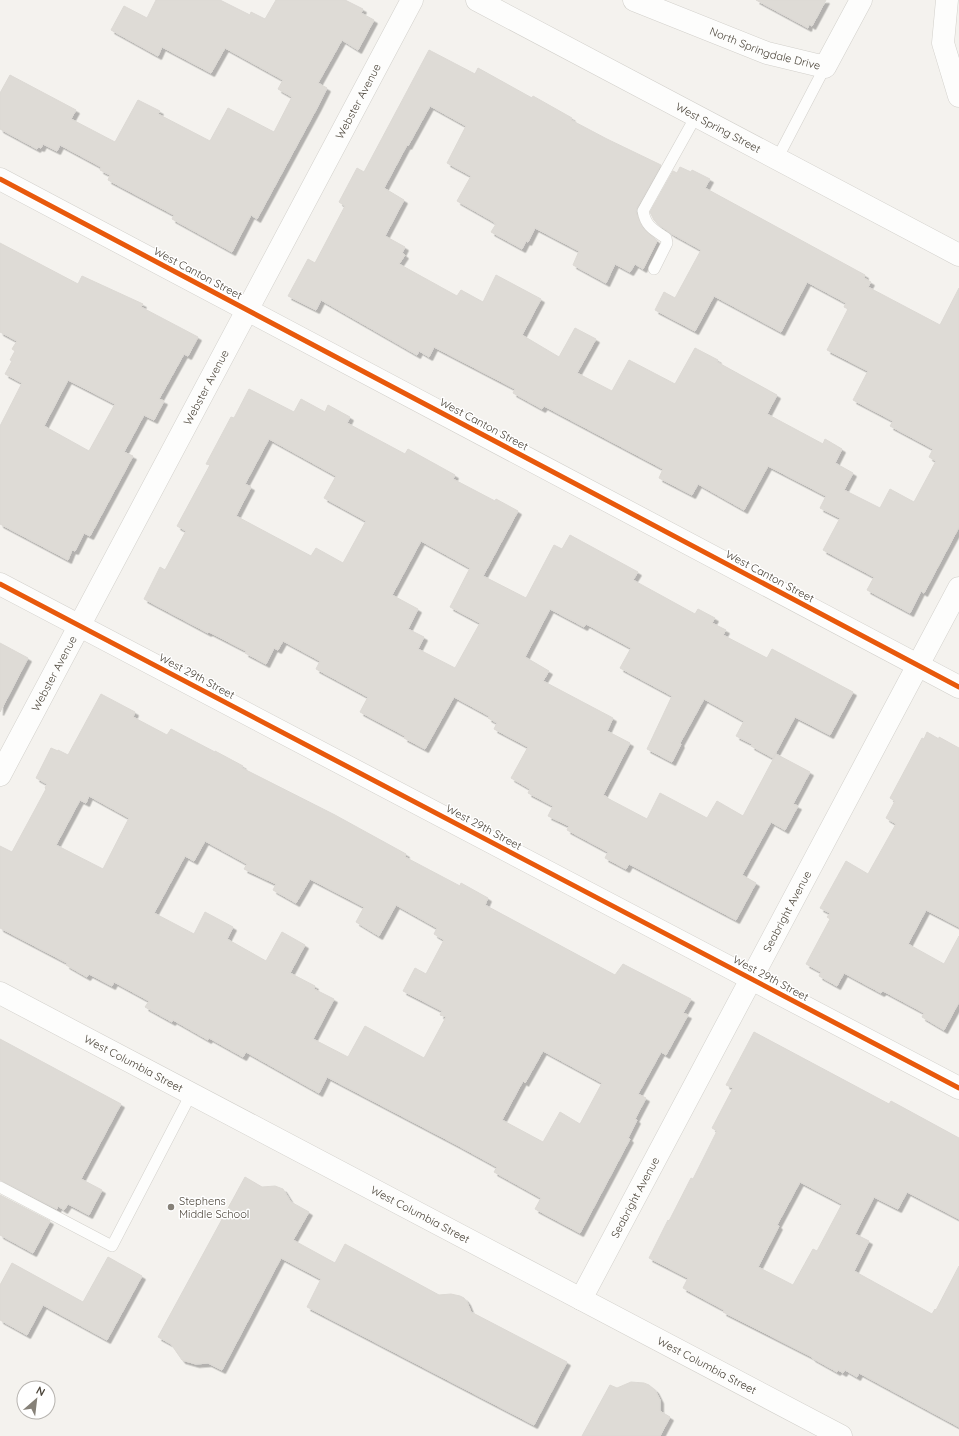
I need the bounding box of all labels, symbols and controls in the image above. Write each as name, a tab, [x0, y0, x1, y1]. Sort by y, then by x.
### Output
street label: North Springdale Drive	[708, 24, 822, 73]
street label: Webster Avenue	[332, 61, 384, 141]
street label: West Spring Street	[673, 99, 764, 156]
street label: West Canton Street	[151, 244, 245, 302]
street label: Webster Avenue	[180, 347, 232, 427]
street label: West Canton Street	[437, 395, 531, 453]
street label: West Canton Street	[723, 547, 817, 605]
street label: Webster Avenue	[28, 633, 80, 714]
street label: West 29th Street	[157, 650, 238, 702]
street label: West 29th Street	[444, 801, 525, 853]
street label: Seabright Avenue	[760, 868, 814, 954]
street label: West 29th Street	[731, 952, 812, 1004]
street label: West Columbia Street	[82, 1032, 186, 1095]
street label: Seabright Avenue	[608, 1154, 662, 1240]
street label: West Columbia Street	[368, 1183, 472, 1246]
place label: Stephens Middle School	[179, 1194, 249, 1221]
marker: Stephens Middle School	[166, 1202, 176, 1212]
street label: West Columbia Street	[655, 1334, 759, 1397]
north arrow	[16, 1380, 56, 1420]
text: N	[34, 1383, 48, 1399]

